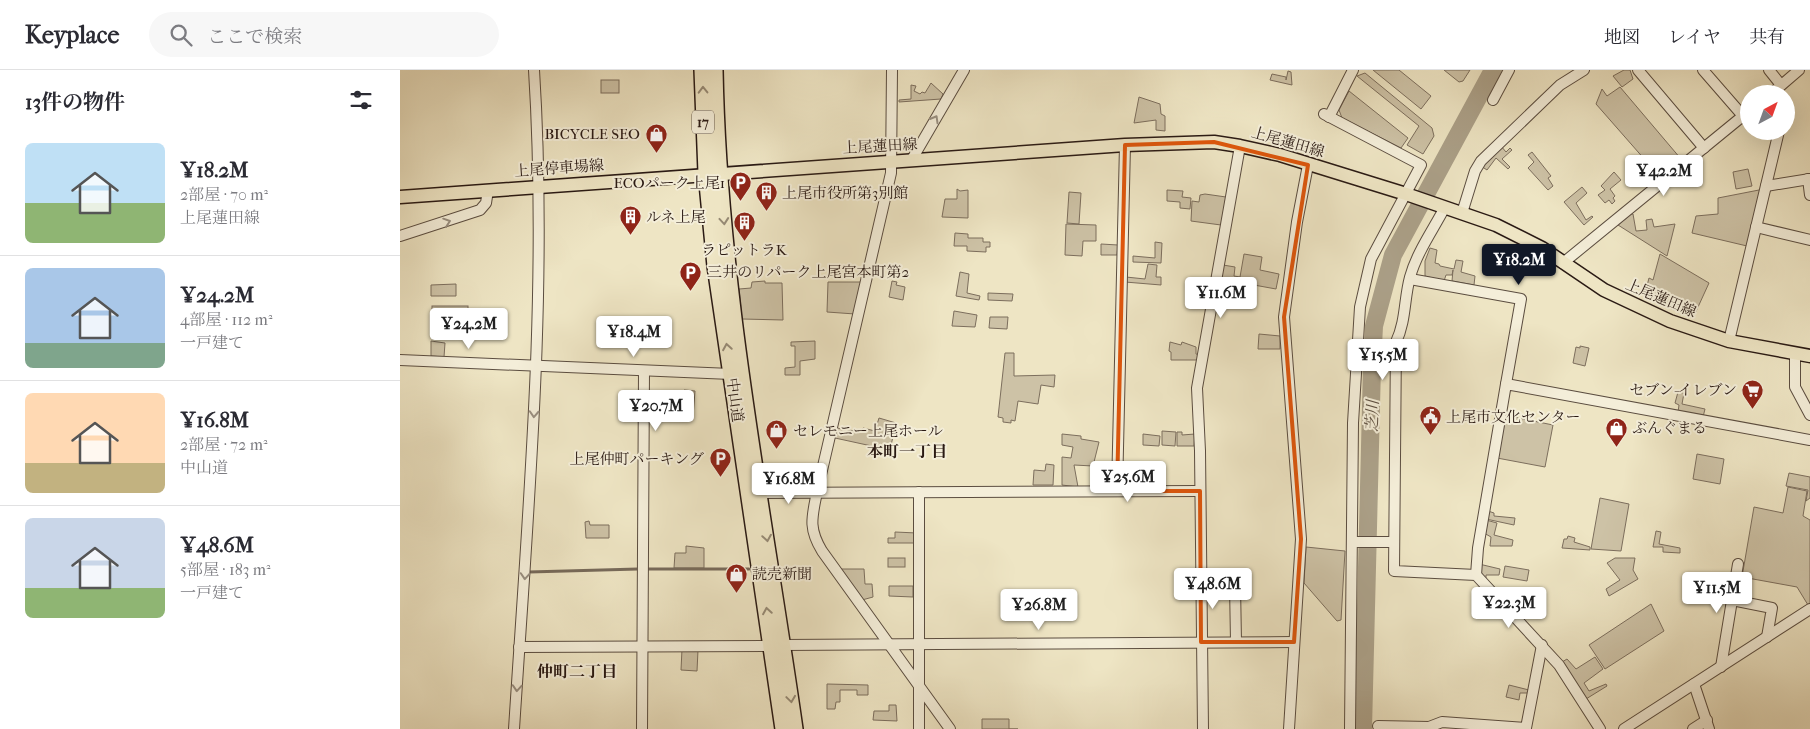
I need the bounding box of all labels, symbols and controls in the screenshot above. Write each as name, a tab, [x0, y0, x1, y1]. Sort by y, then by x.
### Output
search box	[149, 12, 499, 57]
text: Keyplace	[25, 21, 119, 49]
icon: search	[167, 21, 195, 49]
text: ここで検索	[207, 26, 302, 48]
text: 地図	[1604, 27, 1640, 48]
text: レイヤ	[1668, 27, 1721, 48]
text: 共有	[1749, 27, 1785, 48]
one-way arrow	[698, 85, 708, 93]
north arrow	[1740, 85, 1795, 140]
map controls	[1740, 85, 1795, 140]
icon: filters	[347, 86, 375, 114]
text: 13件の物件	[25, 90, 125, 114]
road number: 17	[692, 111, 714, 134]
one-way arrow	[929, 115, 939, 124]
shop icon: BICYCLE SEO	[644, 122, 668, 153]
street label: 上尾蓮田線	[1249, 123, 1327, 161]
place label: BICYCLE SEO	[544, 125, 640, 143]
street label: 上尾蓮田線	[842, 135, 918, 157]
pin: ¥42.2M	[1623, 154, 1705, 197]
street label: 上尾停車場線	[513, 156, 605, 180]
text: ¥18.2M	[180, 158, 248, 182]
text: ¥42.2M	[1636, 161, 1692, 180]
icon: home	[65, 163, 125, 223]
parking icon: ECOパーク上尾1	[729, 171, 753, 202]
place label: ECOパーク上尾1	[614, 174, 725, 192]
building icon: 上尾市役所第3別館	[754, 181, 778, 212]
place label: 上尾市役所第3別館	[782, 184, 908, 202]
text: 2部屋 · 70 m²	[180, 185, 268, 204]
building icon: ルネ上尾	[618, 205, 642, 236]
text: 上尾蓮田線	[180, 208, 260, 227]
place label: ルネ上尾	[646, 208, 706, 226]
building icon: ラピットラK	[732, 210, 756, 241]
one-way arrow	[718, 217, 729, 225]
one-way arrow	[442, 218, 450, 228]
place label: ラピットラK	[701, 241, 788, 259]
pin: ¥18.2M	[1478, 244, 1560, 286]
text: ¥18.2M	[1493, 250, 1545, 269]
parking icon: 三井のリパーク上尾宮本町第2	[679, 260, 703, 291]
place label: 三井のリパーク上尾宮本町第2	[707, 263, 910, 281]
street label: 上尾蓮田線	[1623, 275, 1699, 321]
pin: ¥11.6M	[1180, 276, 1262, 319]
text: ¥24.2M	[180, 283, 254, 307]
text: ¥11.6M	[1196, 283, 1246, 302]
icon: home	[65, 288, 125, 348]
pin: ¥24.2M	[428, 308, 510, 350]
text: 4部屋 · 112 m²	[180, 310, 272, 329]
text: ¥24.2M	[441, 314, 497, 333]
pin: ¥18.4M	[593, 316, 675, 358]
text: ¥18.4M	[607, 322, 661, 341]
text: 一戸建て	[180, 333, 244, 352]
pin: ¥15.5M	[1342, 338, 1424, 381]
one-way arrow	[723, 342, 733, 351]
text: ¥15.5M	[1359, 345, 1408, 364]
street label: 中山道	[723, 376, 747, 424]
supermarket icon: セブン-イレブン	[1741, 378, 1765, 409]
place label: セブン-イレブン	[1629, 381, 1737, 399]
pin: ¥20.7M	[615, 390, 697, 432]
text: ¥20.7M	[629, 396, 683, 415]
water label: 芝川	[1362, 398, 1382, 432]
public building icon: 上尾市文化センター	[1418, 405, 1442, 436]
text: ¥16.8M	[180, 408, 249, 432]
place label: 上尾市文化センター	[1446, 408, 1580, 426]
one-way arrow	[528, 410, 539, 418]
icon: home	[65, 413, 125, 473]
shop icon: ぶんぐまる	[1604, 416, 1628, 447]
shop icon: セレモニー上尾ホール	[765, 419, 789, 450]
place label: ぶんぐまる	[1632, 419, 1707, 437]
place label: セレモニー上尾ホール	[793, 422, 943, 440]
text: 2部屋 · 72 m²	[180, 435, 267, 454]
district label: 本町一丁目	[867, 442, 947, 461]
parking icon: 上尾仲町パーキング	[708, 447, 732, 478]
place label: 上尾仲町パーキング	[569, 450, 704, 468]
text: 中山道	[180, 458, 228, 477]
pin: ¥25.6M	[1087, 460, 1169, 503]
pin: ¥16.8M	[748, 462, 830, 505]
text: ¥25.6M	[1101, 467, 1155, 486]
text: ¥16.8M	[763, 469, 815, 488]
text: ¥48.6M	[180, 533, 254, 557]
one-way arrow	[762, 534, 772, 542]
icon: home	[65, 538, 125, 598]
text: 5部屋 · 183 m²	[180, 560, 271, 579]
shop icon: 読売新聞	[724, 562, 748, 593]
place label: 読売新聞	[752, 565, 812, 583]
pin: ¥48.6M	[1172, 568, 1254, 610]
one-way arrow	[519, 572, 530, 580]
pin: ¥11.5M	[1676, 572, 1758, 614]
text: ¥48.6M	[1185, 574, 1241, 593]
text: ¥11.5M	[1693, 578, 1741, 597]
text: 一戸建て	[180, 583, 244, 602]
pin: ¥22.3M	[1468, 586, 1550, 629]
pin: ¥26.8M	[998, 588, 1080, 631]
text: ¥22.3M	[1482, 593, 1536, 612]
text: ¥26.8M	[1011, 595, 1067, 614]
one-way arrow	[762, 607, 772, 616]
district label: 仲町二丁目	[537, 662, 617, 681]
one-way arrow	[511, 684, 522, 692]
one-way arrow	[785, 695, 796, 703]

